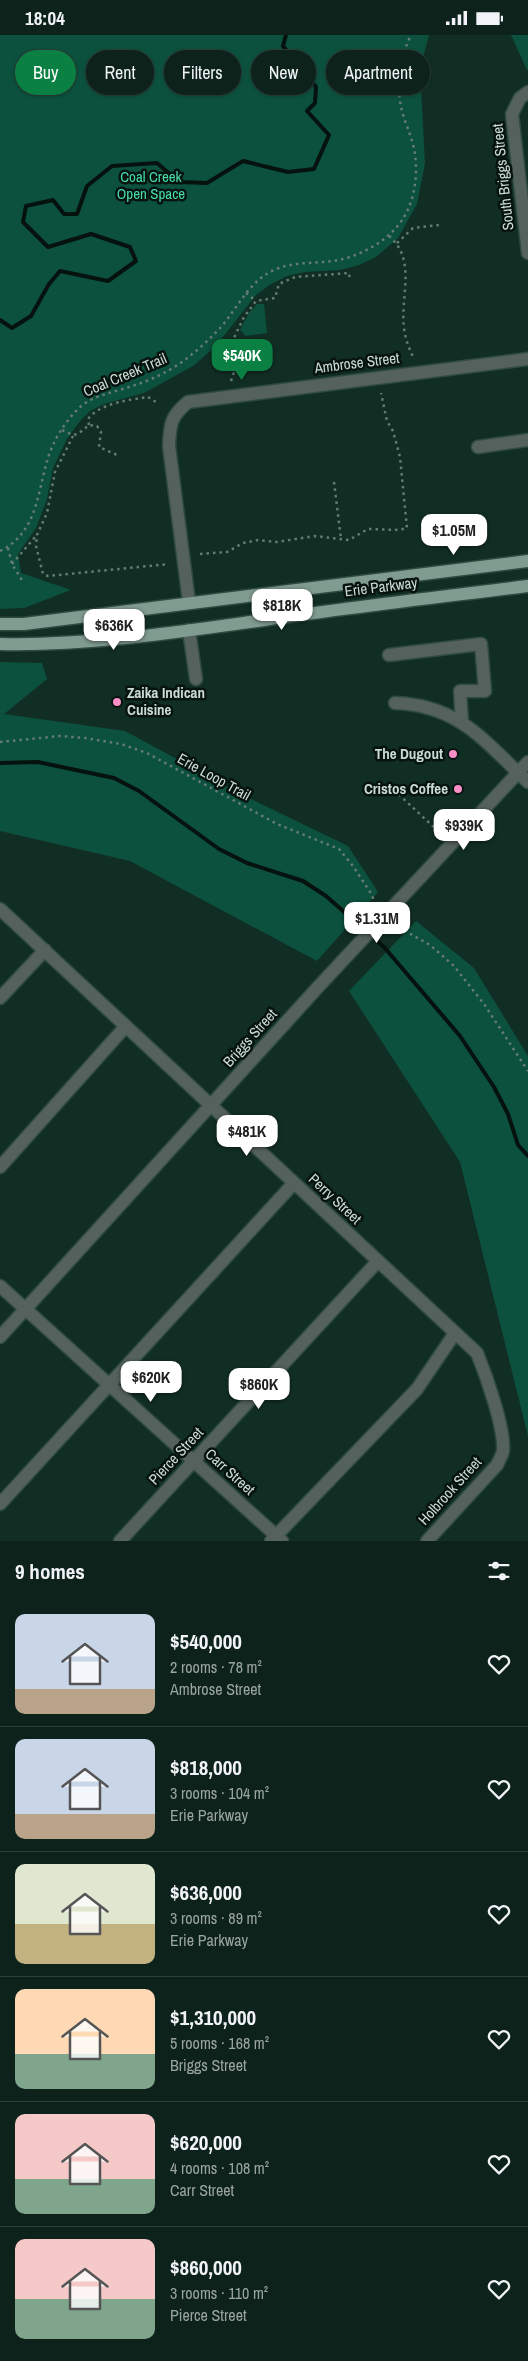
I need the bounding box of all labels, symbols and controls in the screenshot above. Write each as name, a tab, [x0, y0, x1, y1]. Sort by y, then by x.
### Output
text: 18:04	[25, 5, 65, 31]
chip: Buy	[15, 50, 76, 95]
chip: Rent	[86, 50, 154, 95]
chip: Filters	[164, 50, 241, 95]
chip: New	[251, 50, 316, 95]
chip: Apartment	[326, 50, 430, 95]
street label: South Briggs Street	[486, 122, 519, 232]
park label: Coal Creek Open Space	[117, 166, 185, 204]
pin: $540K	[207, 339, 277, 381]
text: $540K	[223, 344, 261, 366]
street label: Ambrose Street	[312, 347, 401, 378]
street label: Coal Creek Trail	[80, 348, 170, 402]
pin: $1.05M	[413, 513, 495, 556]
text: $1.05M	[432, 519, 476, 541]
street label: Erie Parkway	[343, 572, 419, 601]
pin: $818K	[247, 589, 317, 631]
text: $818K	[263, 594, 301, 616]
pin: $636K	[79, 609, 149, 651]
text: $636K	[95, 614, 133, 636]
place label: Zaika Indican Cuisine	[127, 682, 205, 720]
marker: Zaika Indican Cuisine	[111, 696, 123, 708]
place label: The Dugout	[375, 743, 443, 764]
street label: Erie Loop Trail	[174, 748, 255, 805]
marker: The Dugout	[447, 748, 459, 760]
place label: Cristos Coffee	[364, 778, 448, 799]
marker: Cristos Coffee	[452, 783, 464, 795]
pin: $939K	[429, 809, 499, 851]
text: $939K	[445, 814, 483, 836]
pin: $1.31M	[336, 901, 418, 944]
text: $1.31M	[355, 907, 399, 929]
street label: Briggs Street	[218, 1004, 282, 1071]
pin: $481K	[212, 1115, 282, 1157]
text: $481K	[228, 1120, 266, 1142]
street label: Perry Street	[304, 1169, 367, 1229]
pin: $620K	[116, 1361, 186, 1403]
text: $620K	[132, 1366, 170, 1388]
pin: $860K	[224, 1367, 294, 1410]
text: $860K	[240, 1373, 278, 1395]
street label: Pierce Street	[143, 1422, 208, 1489]
street label: Carr Street	[201, 1444, 260, 1500]
street label: Holbrook Street	[413, 1451, 486, 1529]
text: 9 homes	[15, 1557, 85, 1586]
icon: filters	[485, 1557, 513, 1585]
text: $540,000	[170, 1627, 242, 1656]
icon: home	[55, 1634, 115, 1694]
icon: heart	[485, 1650, 513, 1678]
text: 2 rooms · 78 m²	[170, 1656, 262, 1678]
text: Ambrose Street	[170, 1678, 261, 1700]
text: $818,000	[170, 1753, 242, 1782]
icon: home	[55, 1759, 115, 1819]
icon: heart	[485, 1775, 513, 1803]
text: 3 rooms · 104 m²	[170, 1782, 269, 1804]
text: Erie Parkway	[170, 1804, 248, 1826]
text: $636,000	[170, 1878, 242, 1907]
icon: home	[55, 1884, 115, 1944]
icon: heart	[485, 1900, 513, 1928]
text: 3 rooms · 89 m²	[170, 1907, 262, 1929]
text: Erie Parkway	[170, 1929, 248, 1951]
text: $1,310,000	[170, 2003, 256, 2032]
icon: home	[55, 2009, 115, 2069]
icon: heart	[485, 2025, 513, 2053]
text: 5 rooms · 168 m²	[170, 2032, 269, 2054]
text: Briggs Street	[170, 2054, 247, 2076]
text: $620,000	[170, 2128, 242, 2157]
icon: home	[55, 2134, 115, 2194]
icon: heart	[485, 2150, 513, 2178]
text: 4 rooms · 108 m²	[170, 2157, 269, 2179]
text: Carr Street	[170, 2179, 234, 2201]
text: $860,000	[170, 2253, 242, 2282]
icon: home	[55, 2259, 115, 2319]
icon: heart	[485, 2275, 513, 2303]
text: 3 rooms · 110 m²	[170, 2282, 268, 2304]
text: Pierce Street	[170, 2304, 247, 2326]

